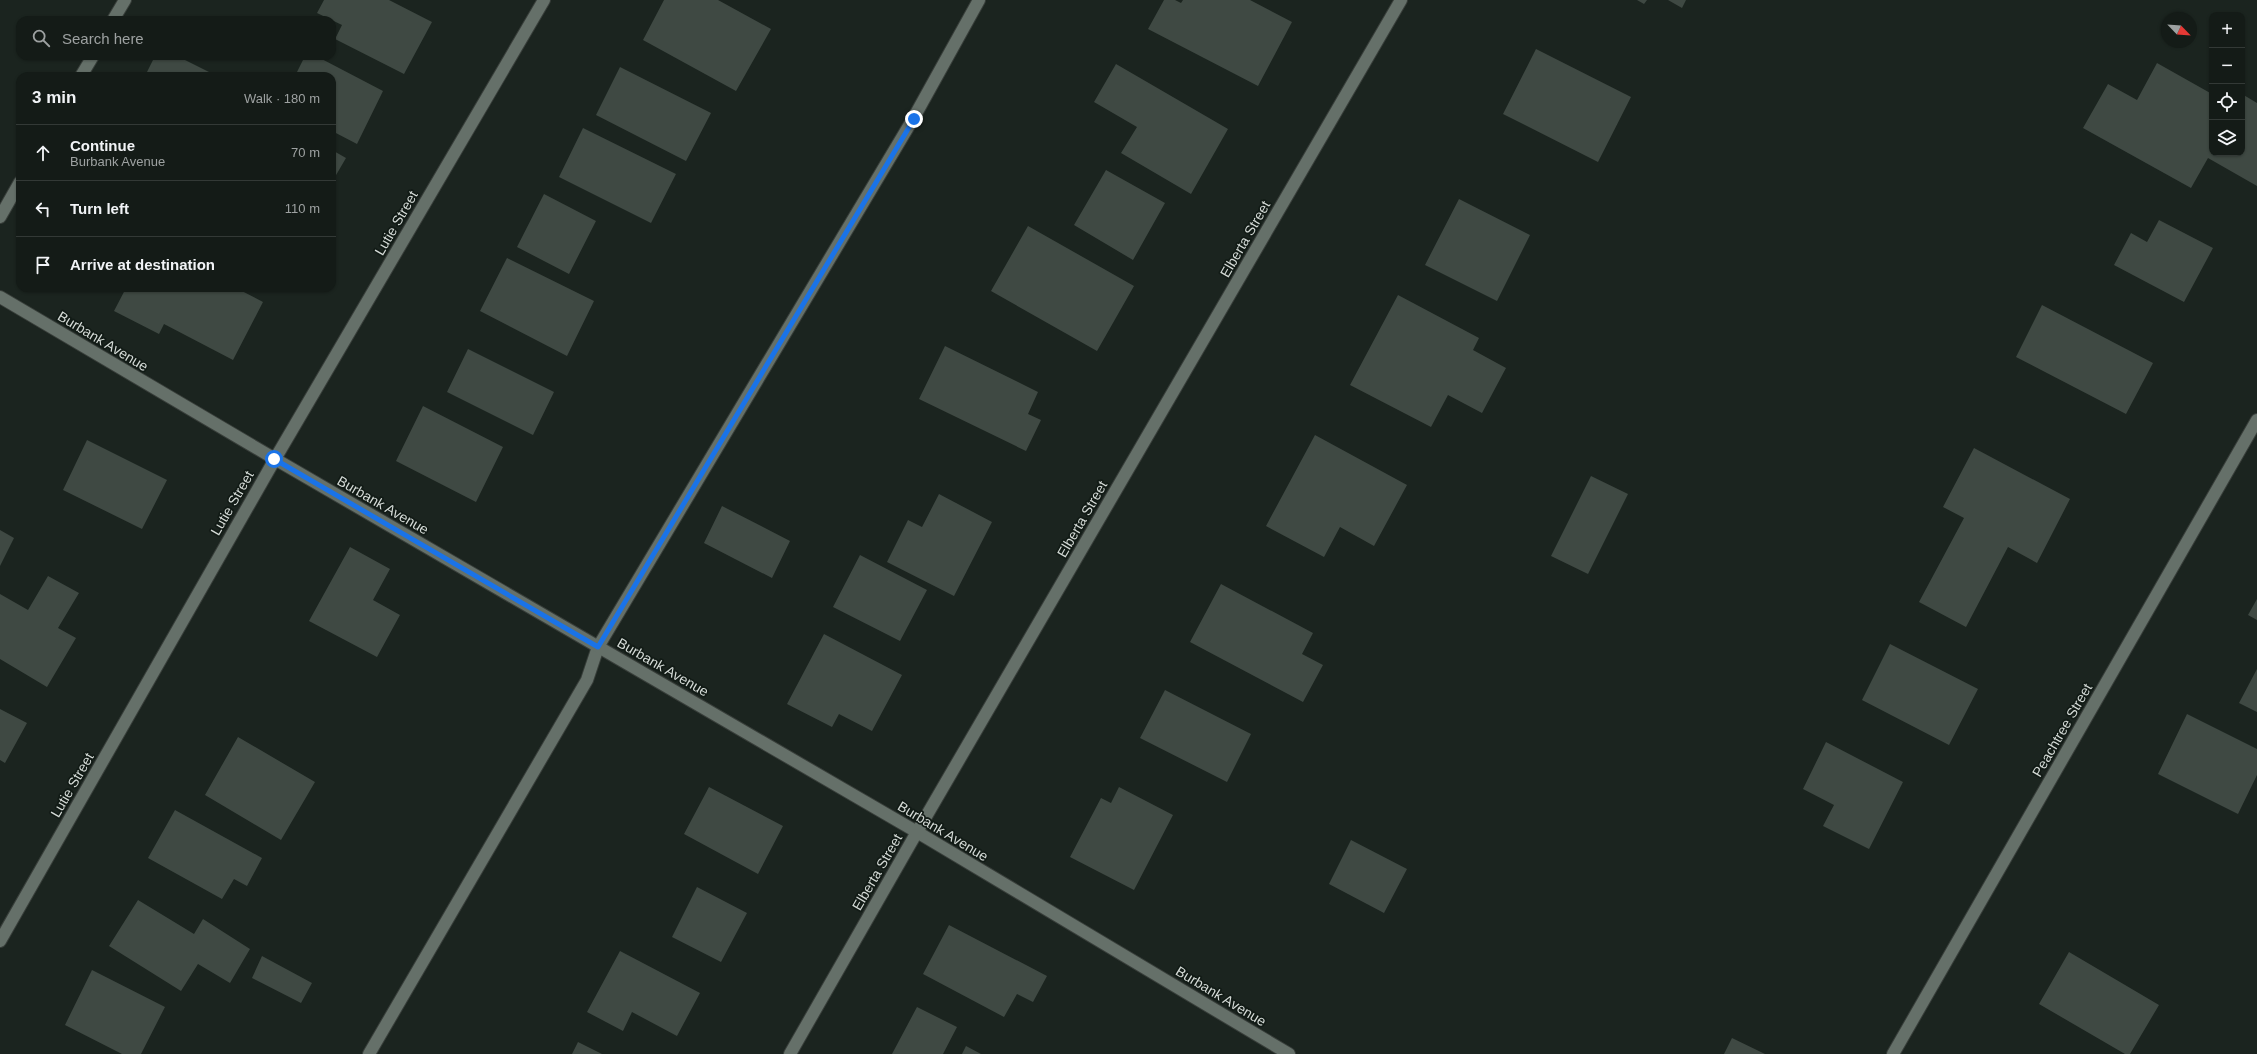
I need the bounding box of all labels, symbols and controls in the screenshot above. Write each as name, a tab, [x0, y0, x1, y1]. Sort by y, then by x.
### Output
north arrow	[2161, 12, 2197, 48]
map controls	[2209, 12, 2245, 156]
button: +	[2209, 12, 2245, 48]
search box	[16, 16, 336, 60]
icon: search	[30, 27, 52, 49]
text: Search here	[62, 30, 144, 47]
button: −	[2209, 48, 2245, 84]
button: locate	[2209, 84, 2245, 120]
text: 3 min	[32, 88, 76, 107]
text: Walk · 180 m	[244, 91, 320, 106]
route end	[905, 110, 923, 128]
button: layers	[2209, 120, 2245, 156]
text: Continue	[70, 137, 135, 154]
icon: ahead	[32, 142, 54, 164]
text: 70 m	[291, 145, 320, 160]
text: Burbank Avenue	[70, 154, 165, 169]
street label: Lutie Street	[371, 188, 421, 258]
icon: left	[32, 198, 54, 220]
street label: Elberta Street	[1217, 198, 1273, 280]
text: Turn left	[70, 200, 129, 217]
text: 110 m	[285, 201, 320, 216]
icon: arrive	[32, 254, 54, 276]
text: Arrive at destination	[70, 256, 215, 273]
street label: Burbank Avenue	[55, 308, 151, 374]
route start	[265, 450, 283, 468]
street label: Lutie Street	[207, 468, 257, 538]
street label: Burbank Avenue	[335, 472, 432, 538]
street label: Elberta Street	[1054, 478, 1110, 560]
street label: Burbank Avenue	[615, 634, 712, 700]
street label: Peachtree Street	[2029, 680, 2095, 779]
street label: Lutie Street	[47, 750, 97, 820]
street label: Burbank Avenue	[895, 798, 991, 864]
street label: Elberta Street	[849, 831, 905, 913]
street label: Burbank Avenue	[1173, 963, 1269, 1029]

